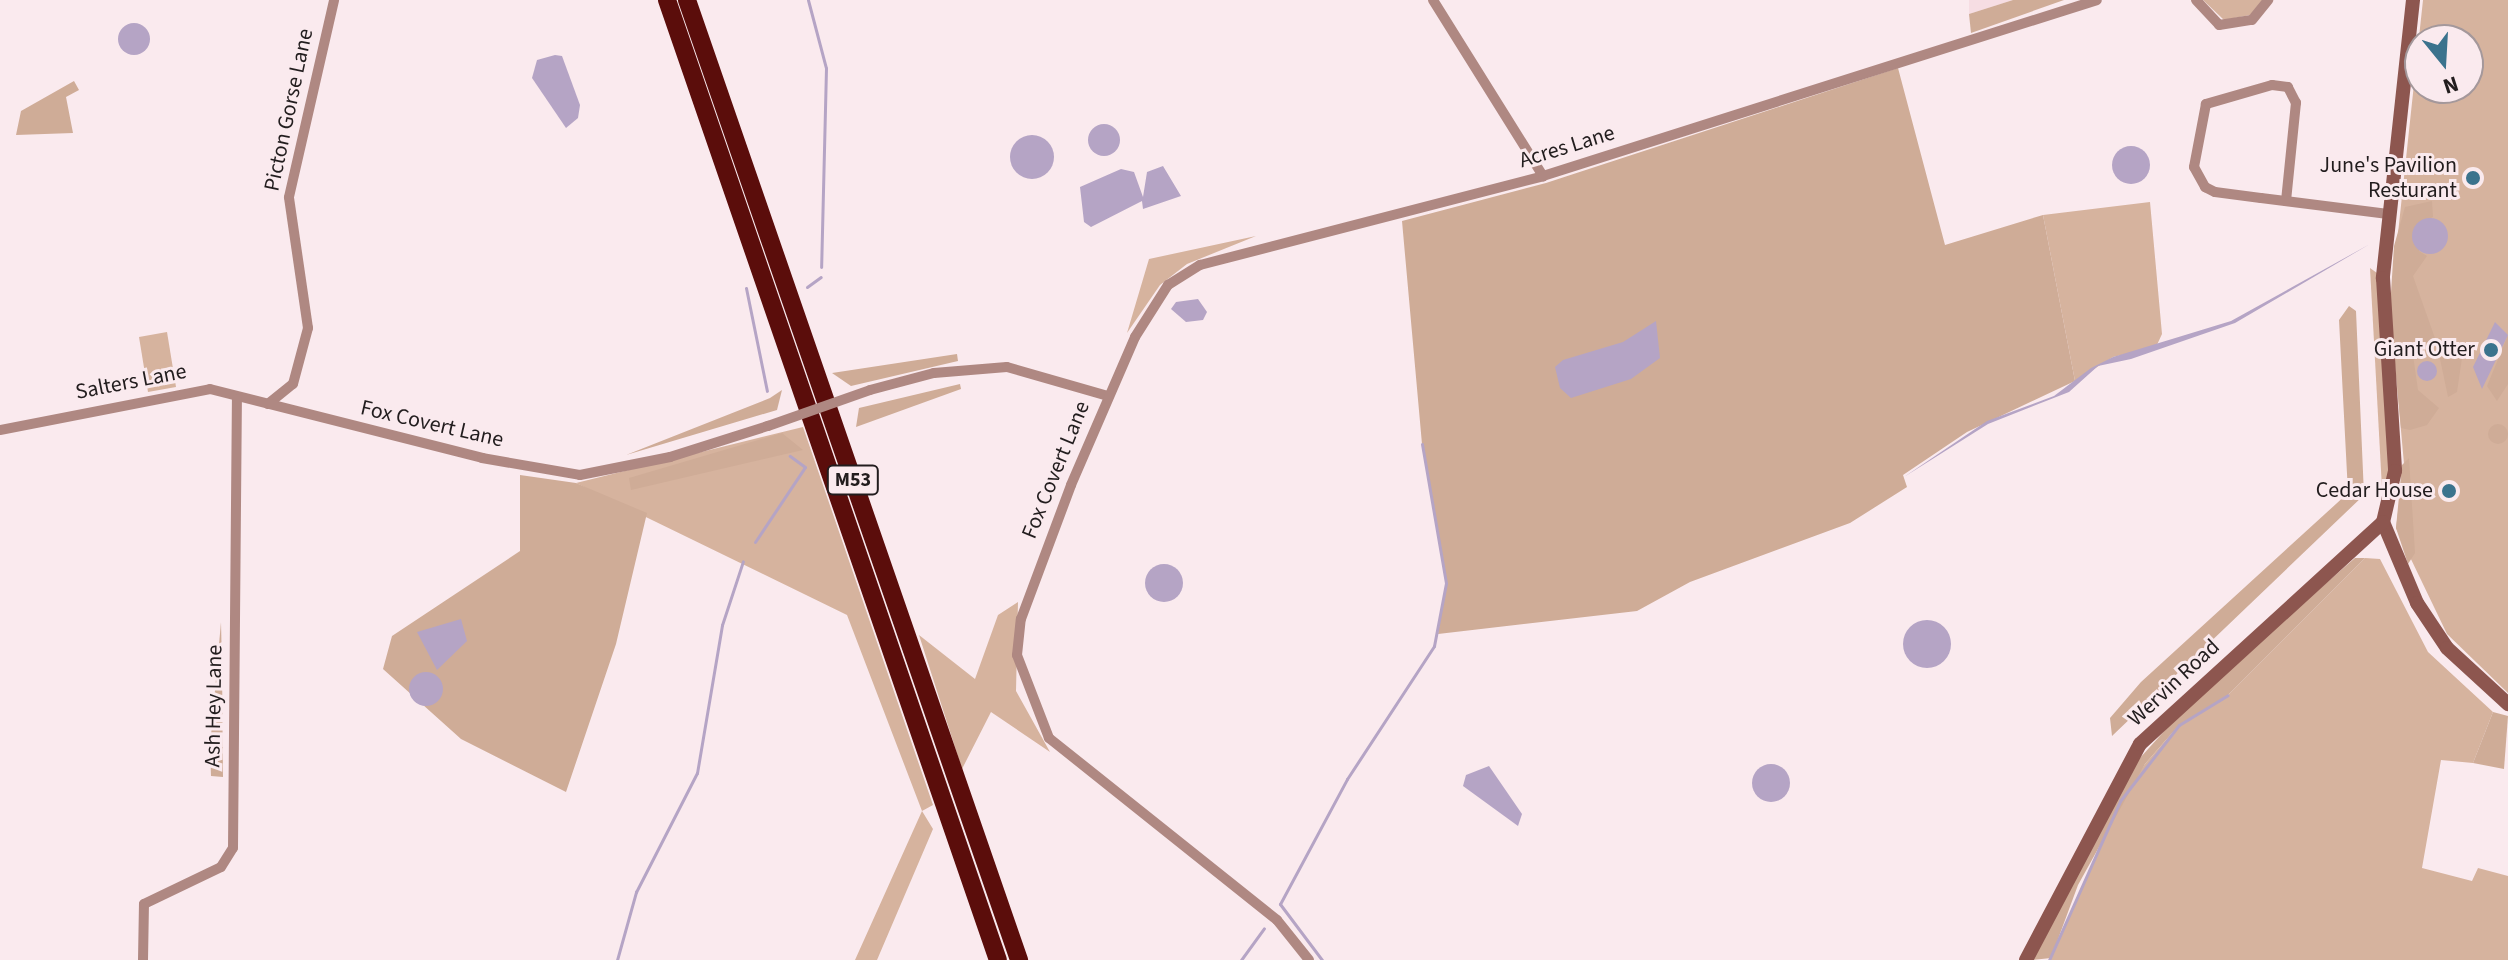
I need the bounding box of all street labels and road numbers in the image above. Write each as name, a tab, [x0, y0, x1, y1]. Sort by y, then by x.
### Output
street label: Picton Gorse Lane	[259, 26, 319, 194]
street label: Acres Lane	[1516, 120, 1618, 174]
street label: Salters Lane	[73, 358, 189, 406]
street label: Fox Covert Lane	[358, 395, 506, 453]
street label: Fox Covert Lane	[1016, 397, 1096, 543]
road number: M53	[825, 464, 881, 496]
street label: Wervin Road	[2123, 634, 2225, 732]
street label: Ash Hey Lane	[200, 644, 228, 768]

